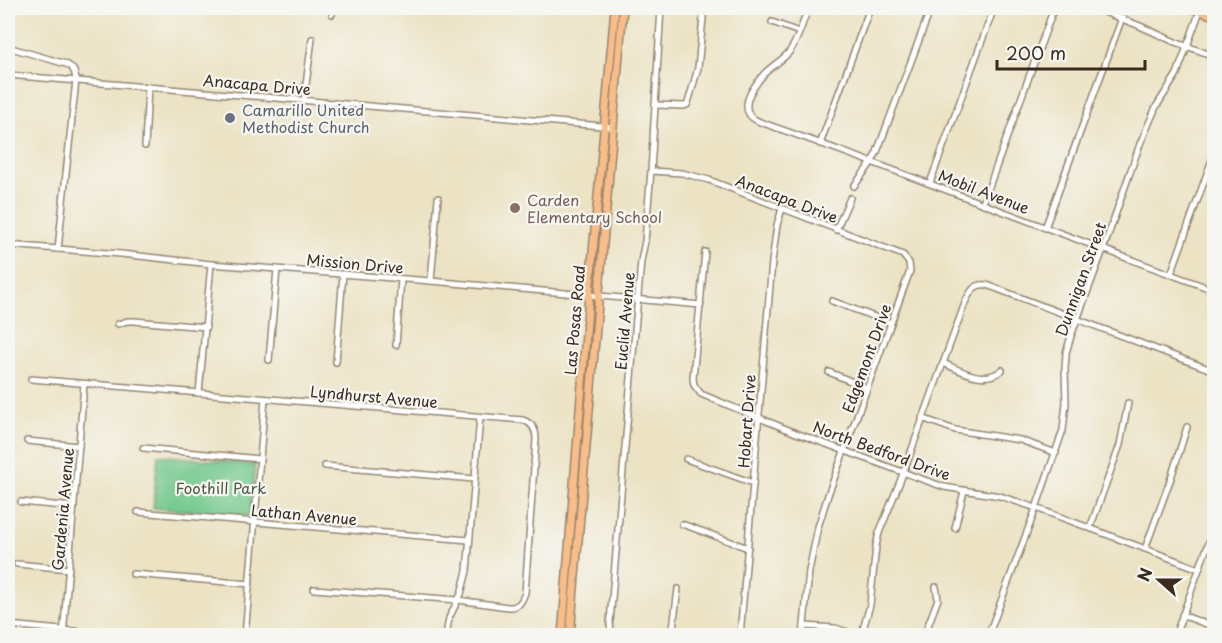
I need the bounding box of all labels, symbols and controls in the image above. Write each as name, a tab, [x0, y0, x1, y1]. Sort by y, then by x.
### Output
scale bar	[997, 33, 1146, 71]
text: 200 m	[1006, 39, 1066, 66]
street label: Anacapa Drive	[202, 68, 312, 100]
place label: Camarillo United Methodist Church	[242, 98, 370, 138]
marker: Camarillo United Methodist Church	[223, 111, 237, 125]
street label: Mobil Avenue	[935, 163, 1033, 219]
street label: Anacapa Drive	[732, 168, 842, 228]
place label: Carden Elementary School	[527, 188, 662, 228]
marker: Carden Elementary School	[508, 201, 522, 215]
street label: Dunnigan Street	[1049, 218, 1111, 340]
street label: Mission Drive	[306, 247, 404, 279]
street label: Las Posas Road	[558, 264, 590, 376]
street label: Euclid Avenue	[608, 271, 640, 371]
street label: Edgemont Drive	[836, 300, 896, 416]
street label: Hobart Drive	[731, 373, 761, 468]
street label: Lyndhurst Avenue	[309, 379, 439, 413]
street label: North Bedford Drive	[810, 414, 954, 486]
street label: Gardenia Avenue	[45, 447, 79, 571]
park label: Foothill Park	[176, 476, 266, 499]
street label: Lathan Avenue	[250, 498, 358, 530]
north arrow	[1129, 550, 1189, 610]
text: N	[1131, 564, 1158, 584]

